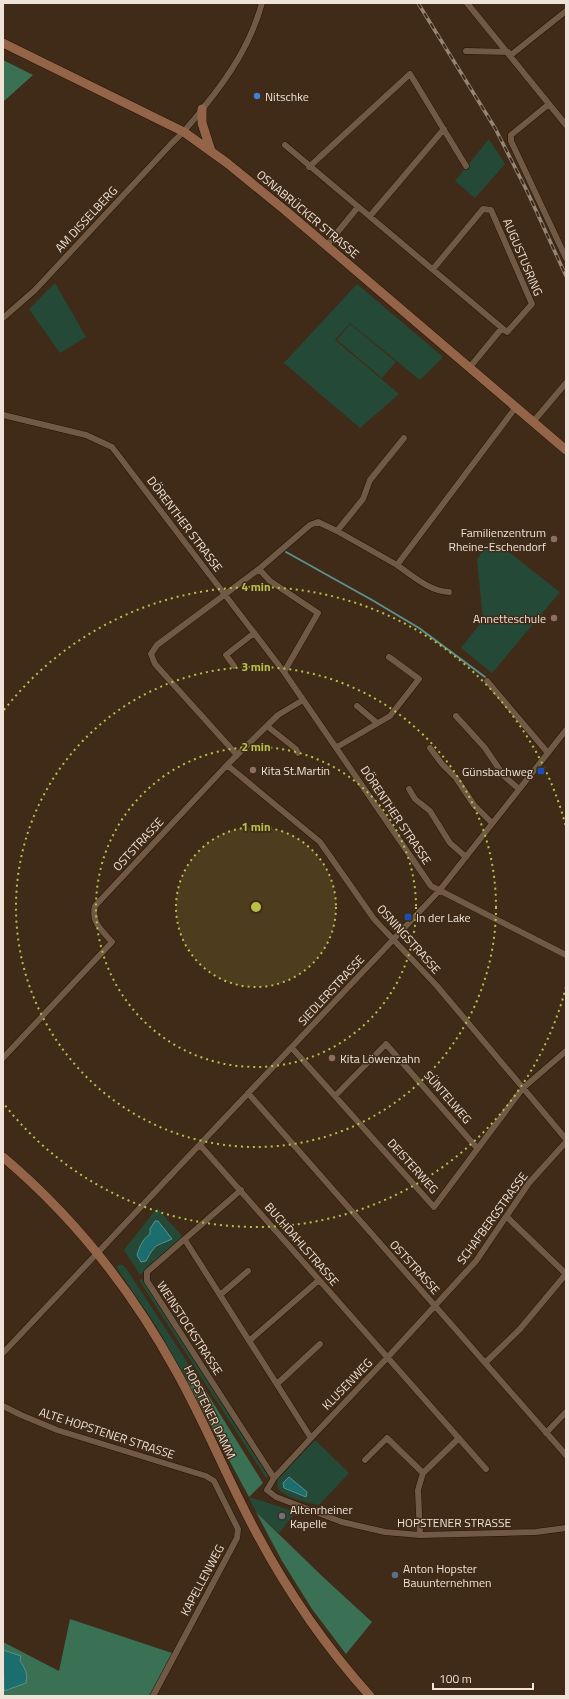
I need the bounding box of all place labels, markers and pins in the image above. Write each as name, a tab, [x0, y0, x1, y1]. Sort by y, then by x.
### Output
place label: Nitschke	[265, 87, 309, 106]
marker: Nitschke	[252, 91, 262, 101]
place label: Familienzentrum Rheine-Eschendorf	[449, 523, 546, 556]
marker: Familienzentrum Rheine-Eschendorf	[549, 534, 559, 544]
place label: Annetteschule	[473, 609, 546, 628]
marker: Annetteschule	[549, 613, 559, 623]
place label: Kita St.Martin	[261, 761, 330, 780]
place label: Günsbachweg	[462, 762, 533, 781]
marker: Kita St.Martin	[248, 765, 258, 775]
marker: Günsbachweg	[536, 766, 546, 776]
centre of rings	[249, 900, 263, 914]
place label: In der Lake	[416, 908, 471, 927]
marker: In der Lake	[403, 912, 413, 922]
place label: Kita Löwenzahn	[340, 1049, 420, 1068]
marker: Kita Löwenzahn	[327, 1053, 337, 1063]
place label: Altenrheiner Kapelle	[290, 1500, 353, 1533]
marker: Altenrheiner Kapelle	[277, 1511, 287, 1521]
place label: Anton Hopster Bauunternehmen	[403, 1559, 491, 1592]
marker: Anton Hopster Bauunternehmen	[390, 1570, 400, 1580]

